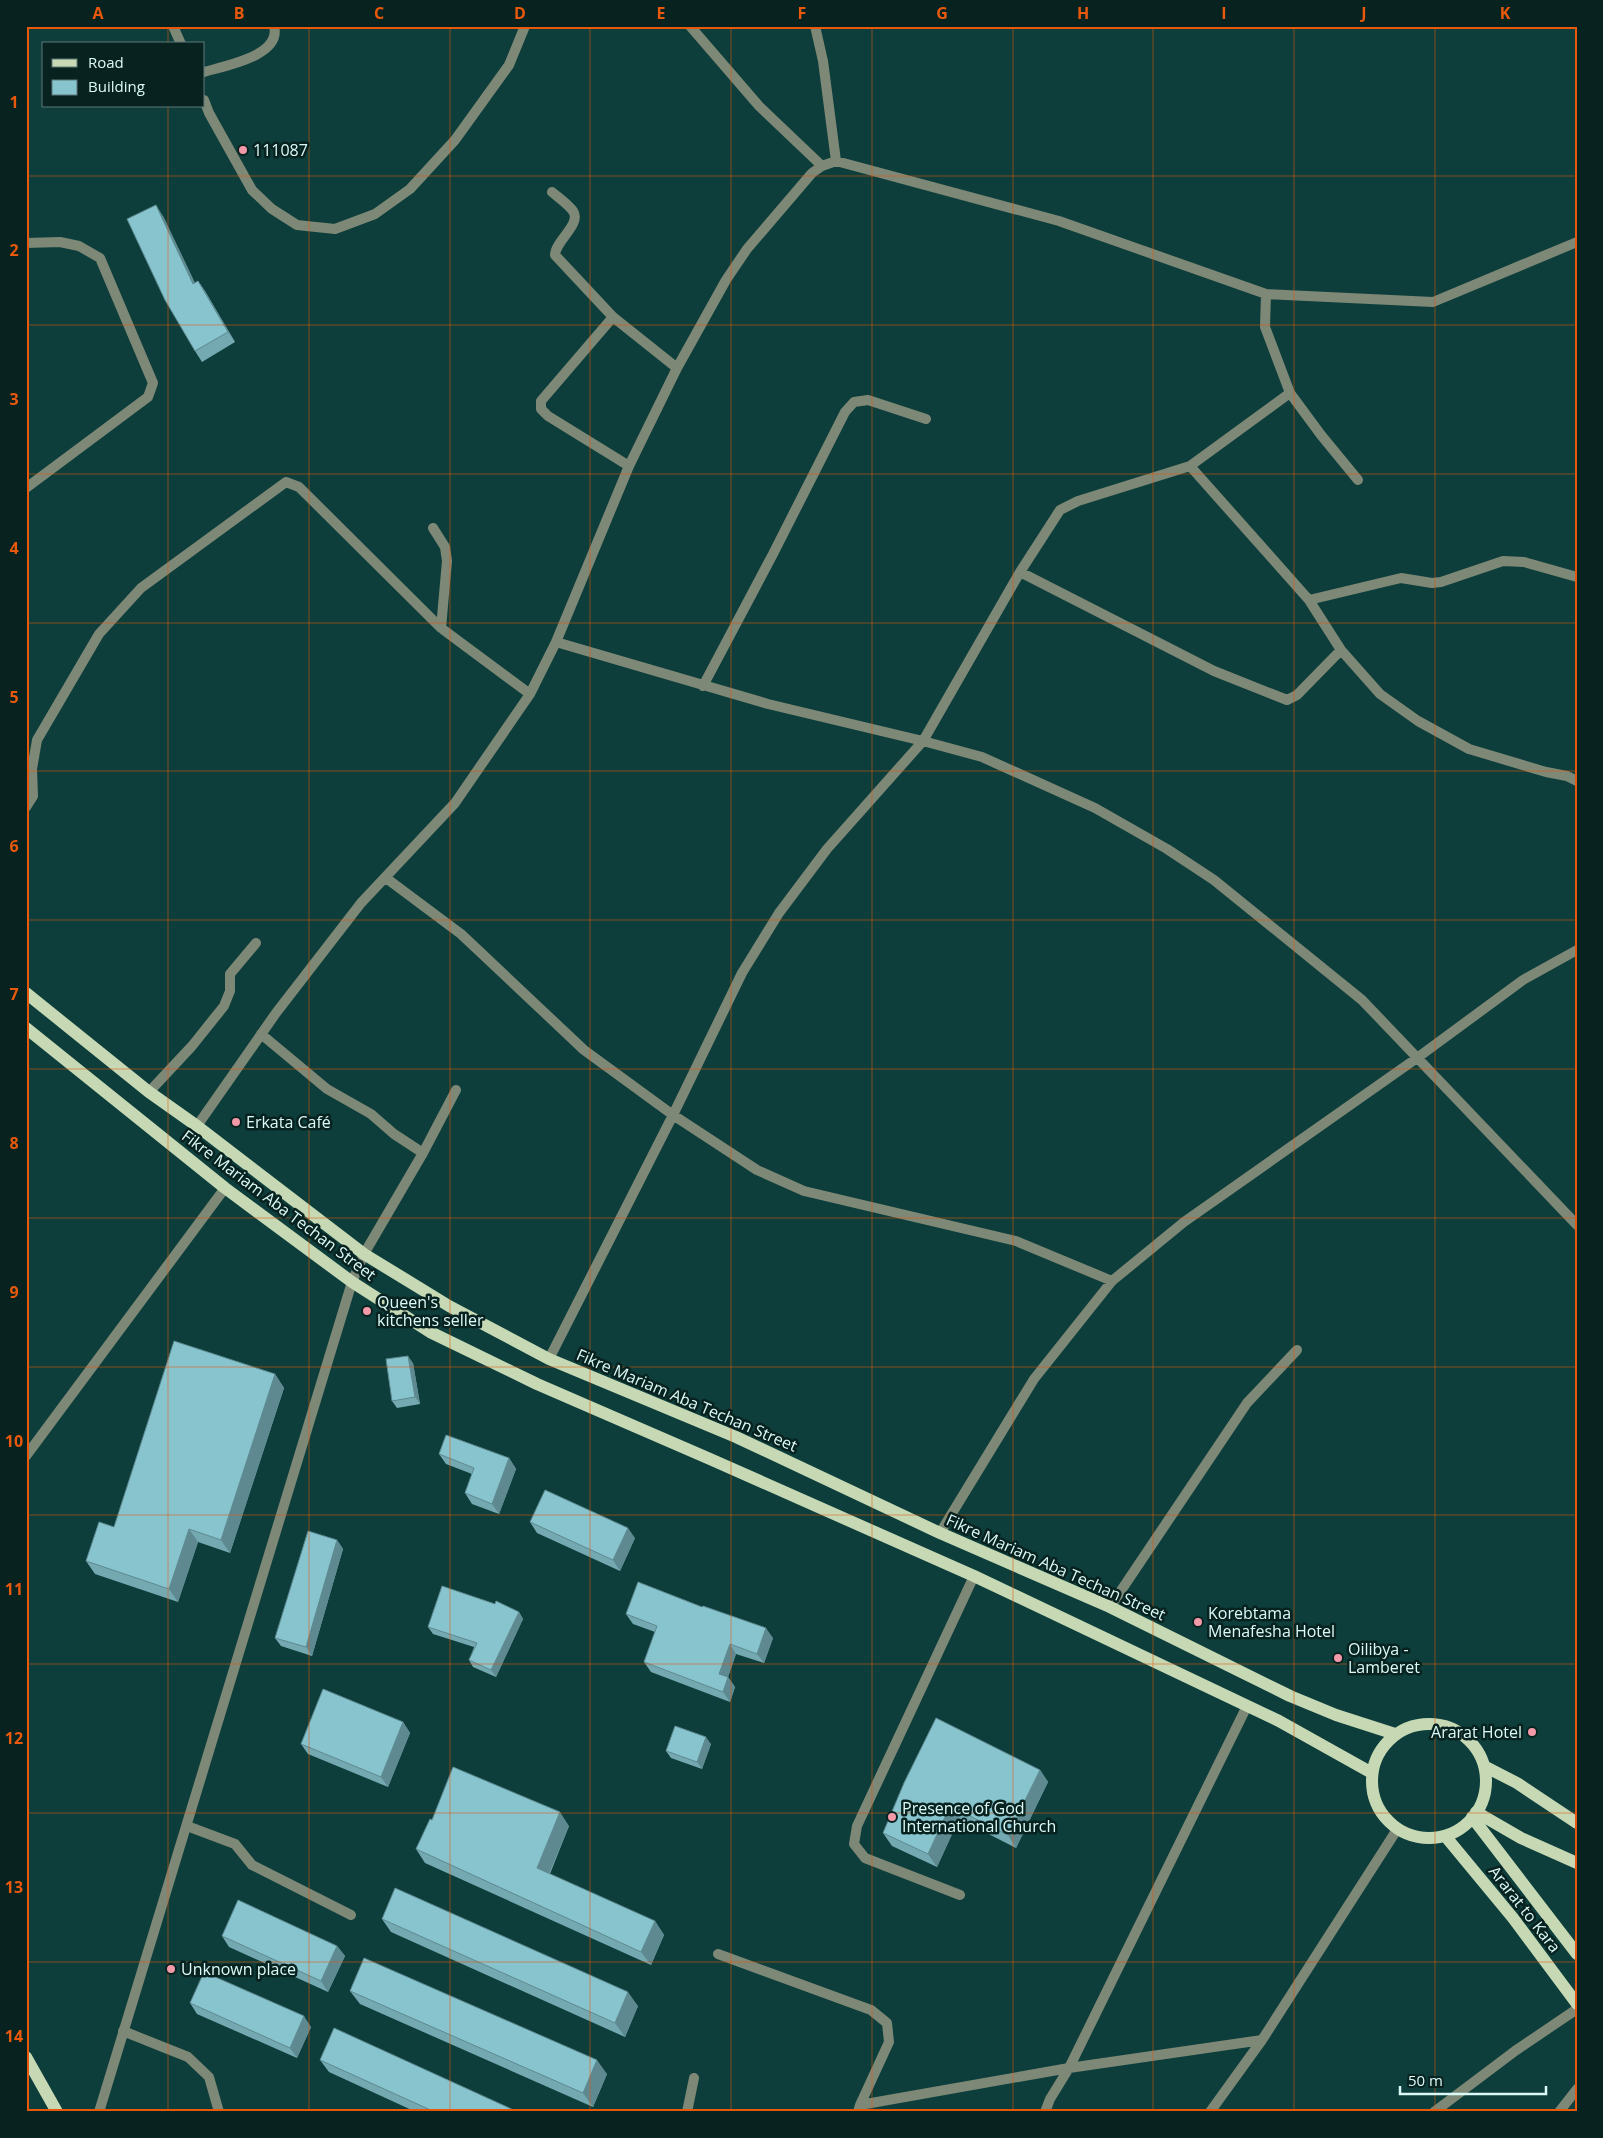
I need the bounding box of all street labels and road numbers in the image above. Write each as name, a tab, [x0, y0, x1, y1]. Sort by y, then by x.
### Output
street label: Fikre Mariam Aba Techan Street	[177, 1125, 381, 1286]
street label: Fikre Mariam Aba Techan Street	[573, 1343, 801, 1457]
street label: Fikre Mariam Aba Techan Street	[943, 1509, 1169, 1626]
street label: Ararat to Kara	[1484, 1861, 1566, 1957]

